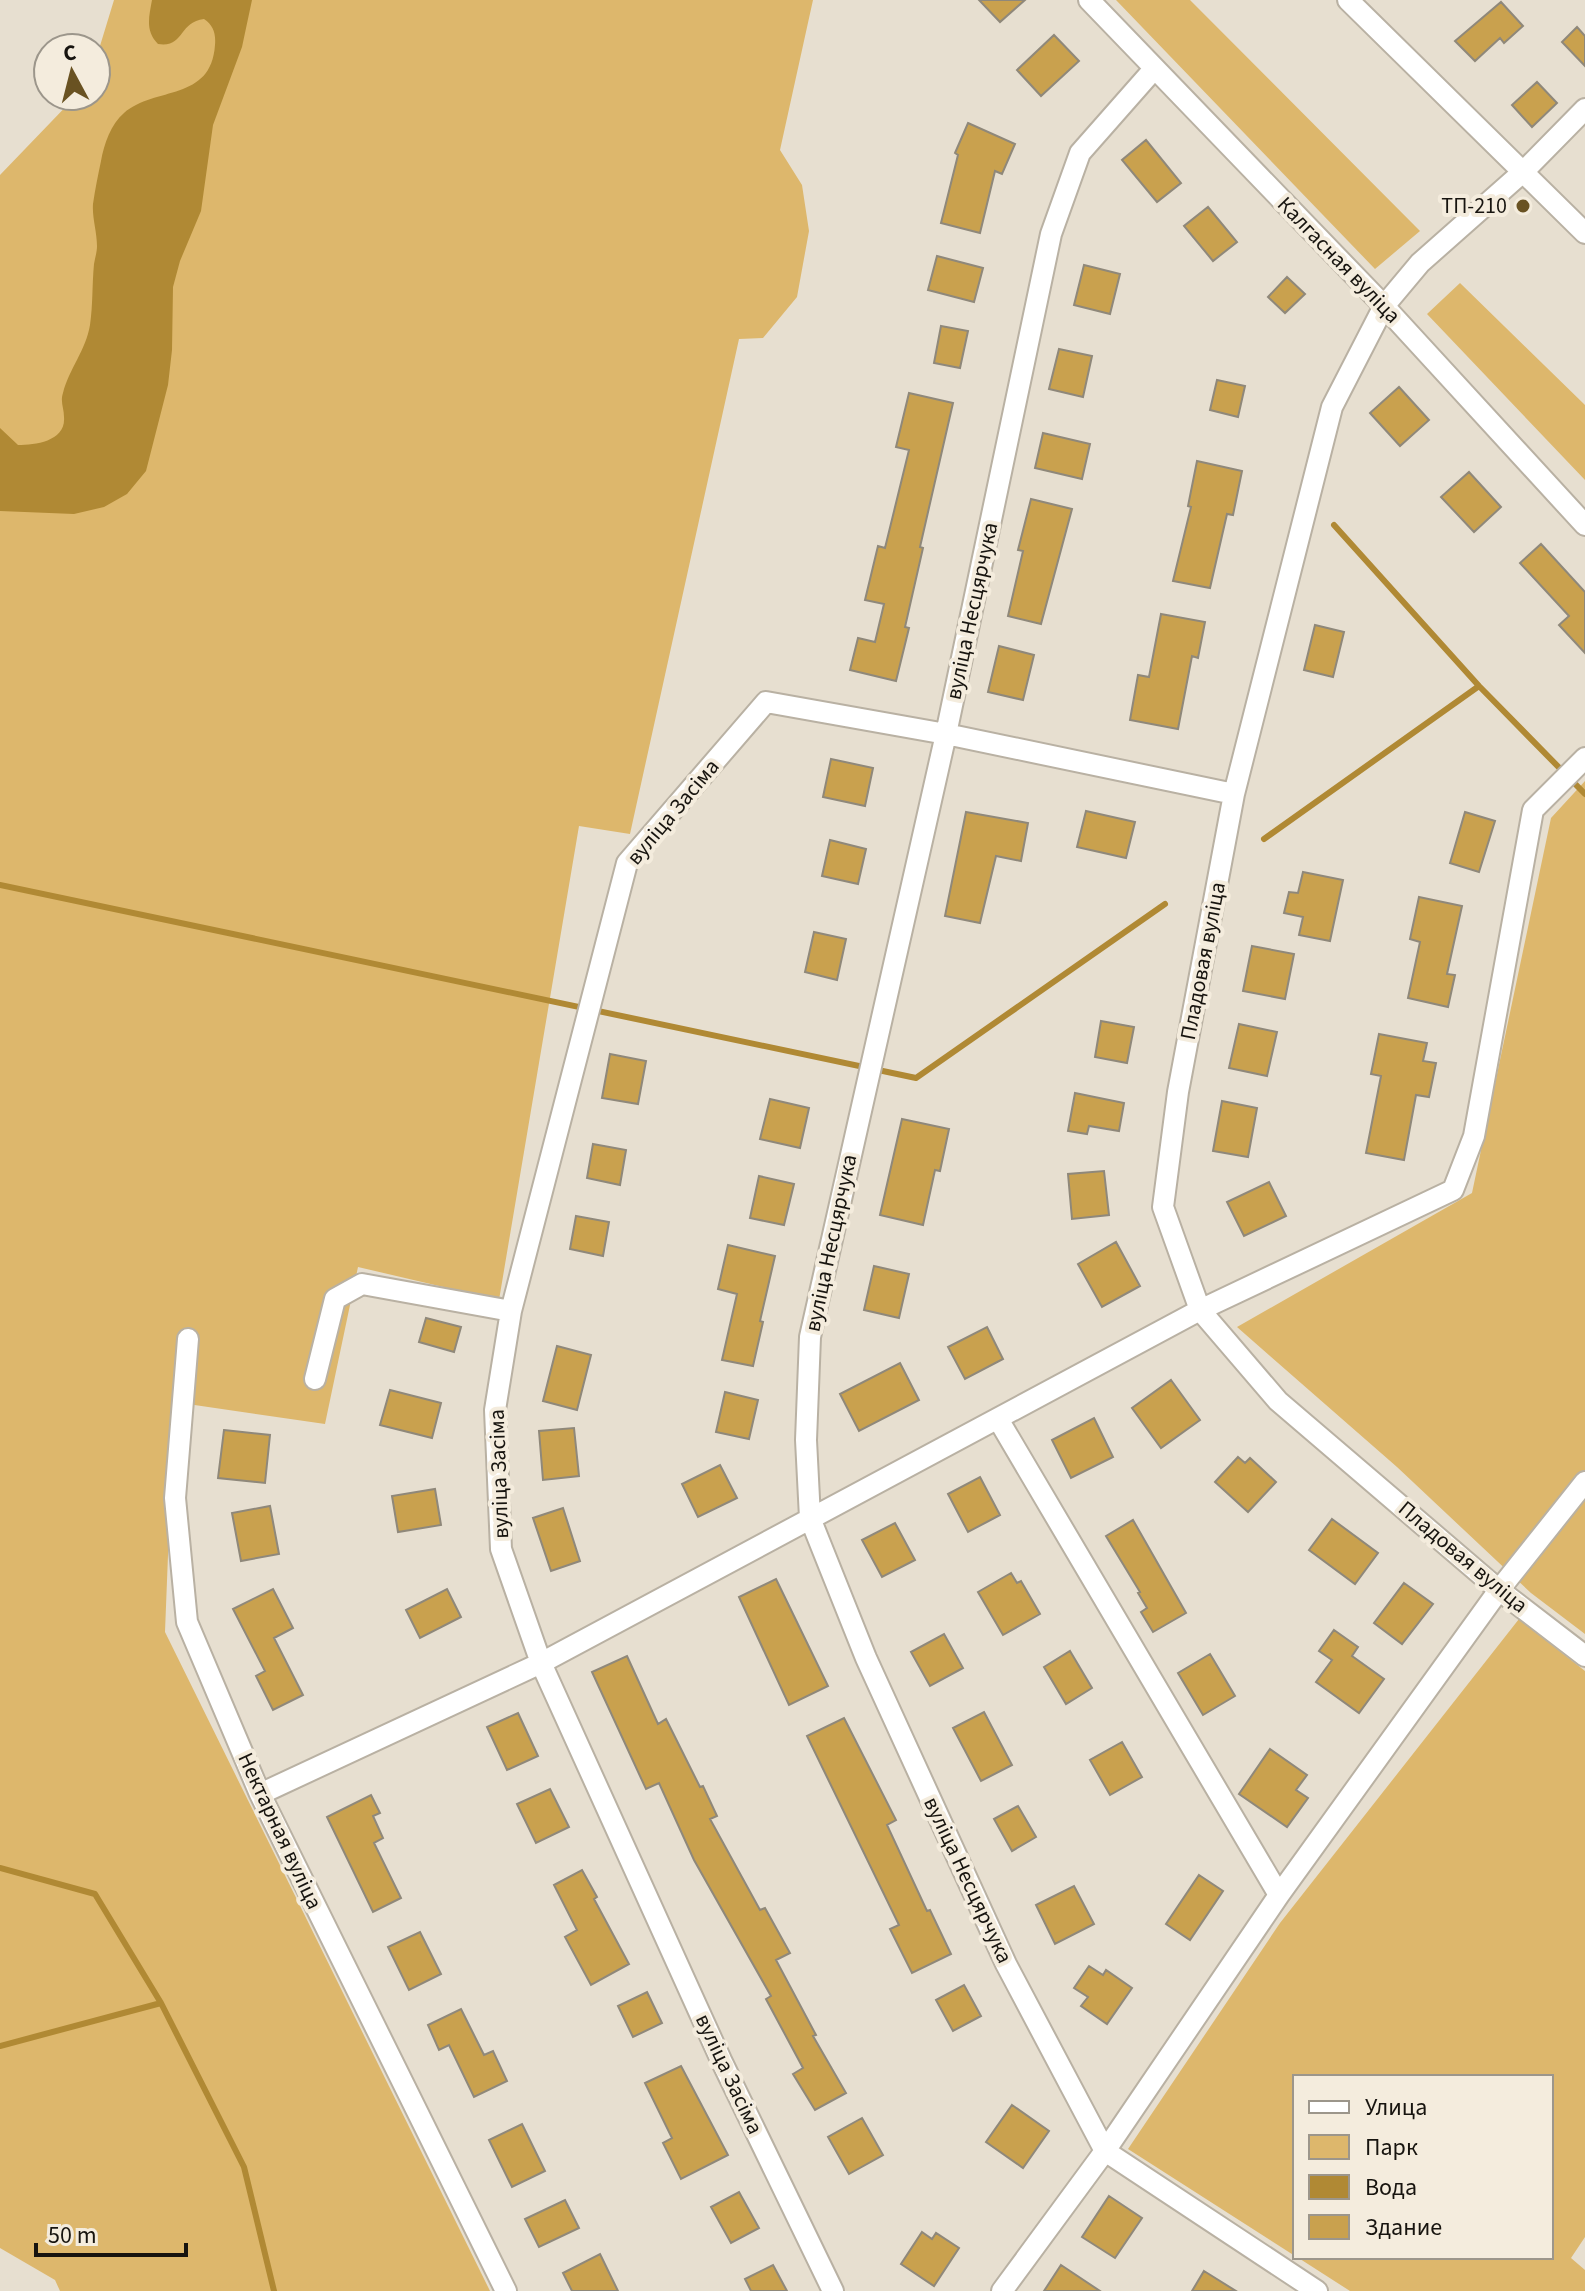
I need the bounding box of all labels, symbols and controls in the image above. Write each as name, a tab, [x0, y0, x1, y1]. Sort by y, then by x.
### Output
north arrow	[32, 32, 112, 112]
text: С	[61, 36, 78, 70]
street label: Калгасная вуліца	[1270, 189, 1408, 331]
place label: ТП-210	[1441, 190, 1507, 222]
marker: ТП-210	[1514, 197, 1532, 215]
street label: вуліца Несцярчука	[938, 519, 1006, 703]
street label: вуліца Засіма	[619, 752, 727, 872]
street label: Пладовая вуліца	[1172, 879, 1234, 1043]
street label: вуліца Несцярчука	[797, 1151, 865, 1335]
street label: вуліца Засіма	[481, 1409, 517, 1539]
street label: Пладовая вуліца	[1391, 1493, 1535, 1621]
street label: Нектарная вуліца	[230, 1747, 330, 1915]
street label: вуліца Несцярчука	[915, 1791, 1021, 1969]
street label: вуліца Засіма	[687, 2008, 771, 2140]
legend	[1293, 2075, 1553, 2259]
text: Улица	[1365, 2090, 1427, 2125]
text: Парк	[1365, 2130, 1418, 2165]
text: Вода	[1365, 2170, 1417, 2205]
scale bar	[36, 2207, 186, 2257]
text: Здание	[1365, 2210, 1442, 2245]
text: 50 m	[48, 2218, 97, 2253]

